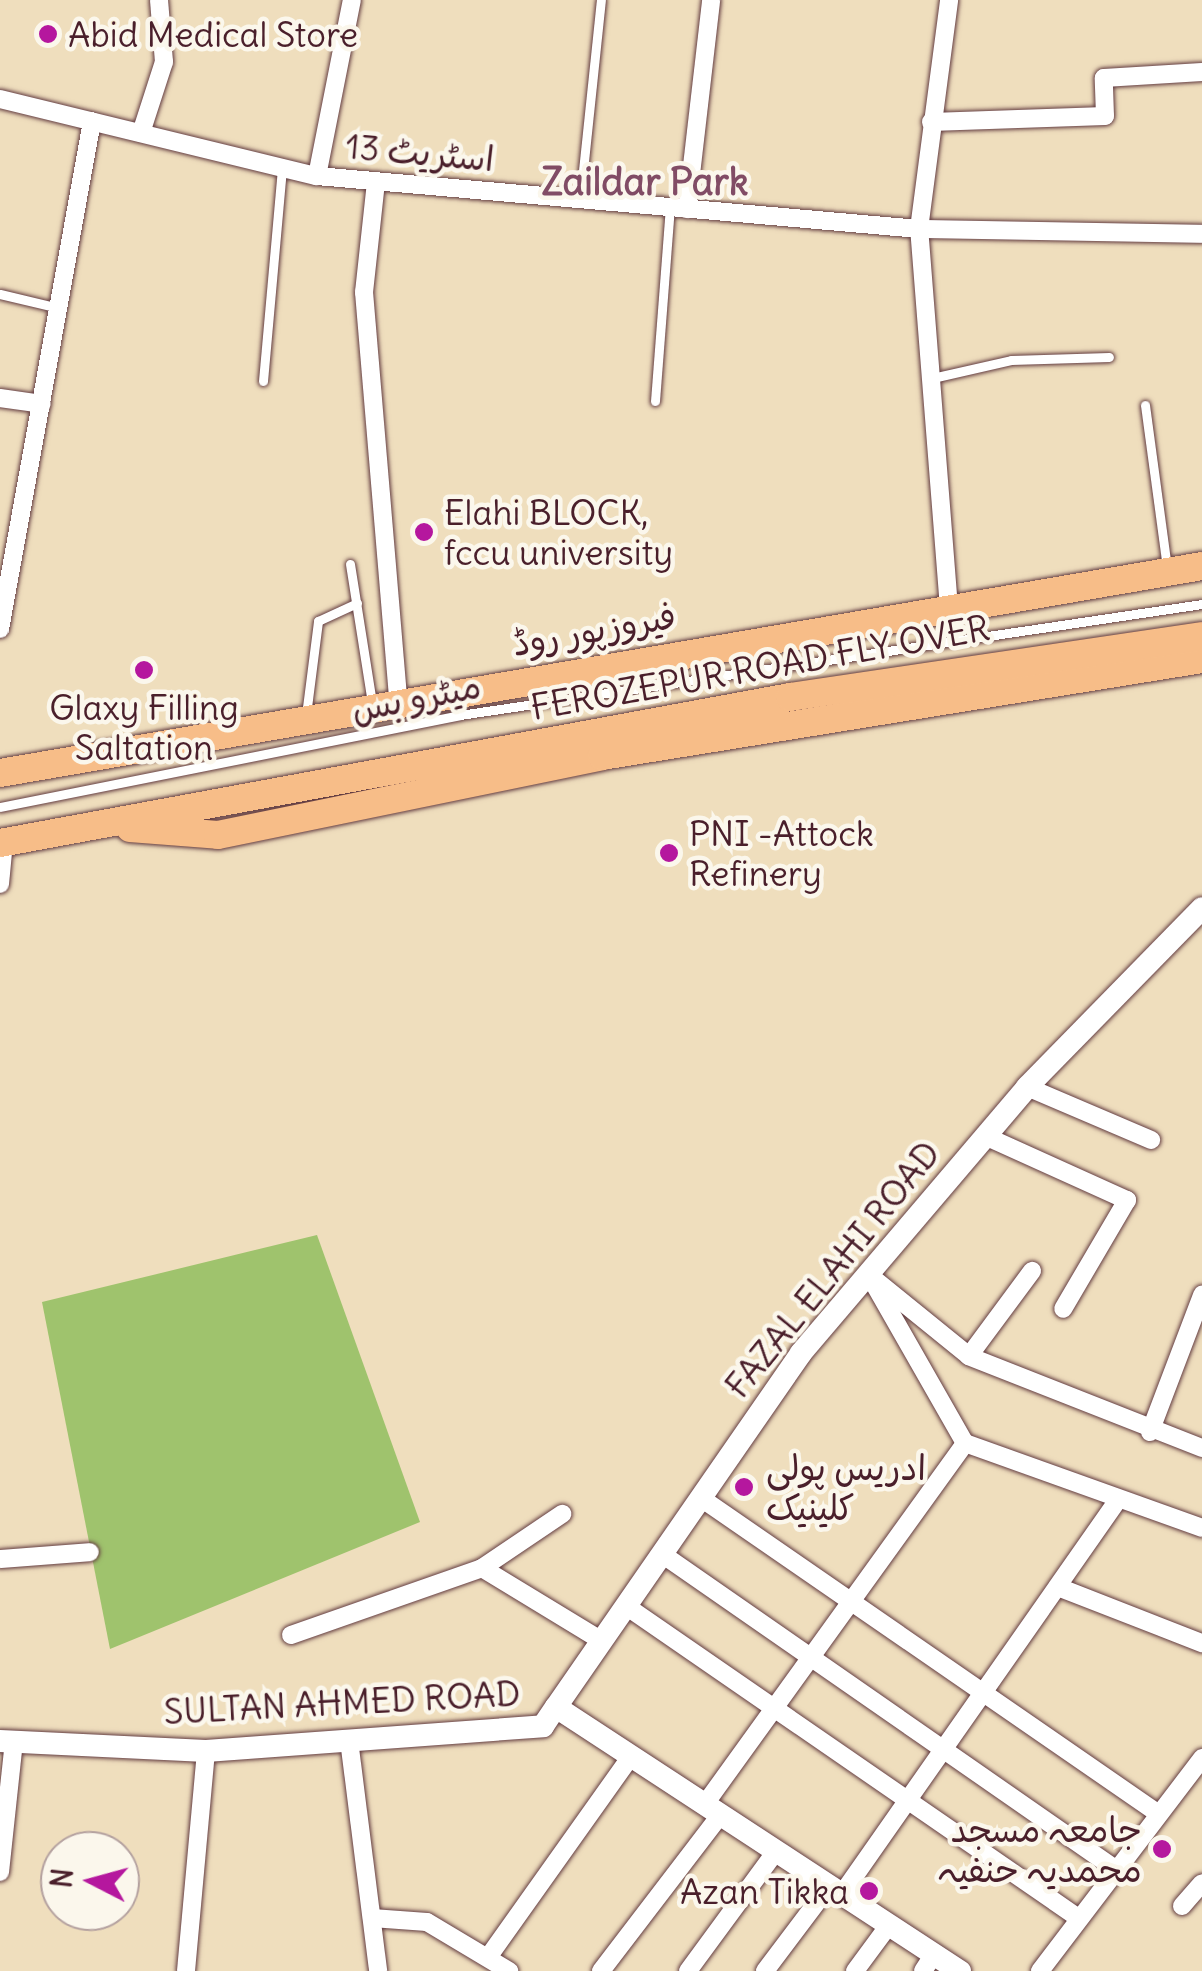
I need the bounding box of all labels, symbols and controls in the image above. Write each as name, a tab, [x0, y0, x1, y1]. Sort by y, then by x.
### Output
place label: Abid Medical Store	[68, 13, 358, 55]
marker: Abid Medical Store	[37, 23, 59, 45]
street label: اسٹریٹ 13	[344, 125, 496, 179]
district label: Zaildar Park	[542, 159, 748, 205]
place label: Elahi BLOCK, fccu university	[444, 491, 673, 573]
marker: Elahi BLOCK, fccu university	[413, 521, 435, 543]
street label: فیروزپور روڈ	[509, 594, 679, 664]
street label: FEROZEPUR ROAD FLY OVER	[527, 606, 993, 728]
marker: Glaxy Filling Saltation	[133, 659, 155, 681]
street label: میٹرو بس	[348, 664, 484, 730]
place label: Glaxy Filling Saltation	[49, 686, 239, 768]
place label: PNI -Attock Refinery	[689, 812, 874, 894]
marker: PNI -Attock Refinery	[658, 842, 680, 864]
street label: FAZAL ELAHI ROAD	[716, 1132, 948, 1406]
place label: ادریس پولی کلینیک	[766, 1446, 926, 1528]
marker: ادریس پولی کلینیک	[731, 1474, 757, 1500]
street label: SULTAN AHMED ROAD	[163, 1672, 521, 1732]
place label: جامعہ مسجد محمدیہ حنفیہ	[938, 1808, 1142, 1890]
north arrow	[40, 1831, 140, 1931]
marker: جامعہ مسجد محمدیہ حنفیہ	[1151, 1838, 1173, 1860]
text: N	[43, 1867, 81, 1890]
place label: Azan Tikka	[680, 1870, 849, 1912]
marker: Azan Tikka	[858, 1880, 880, 1902]

